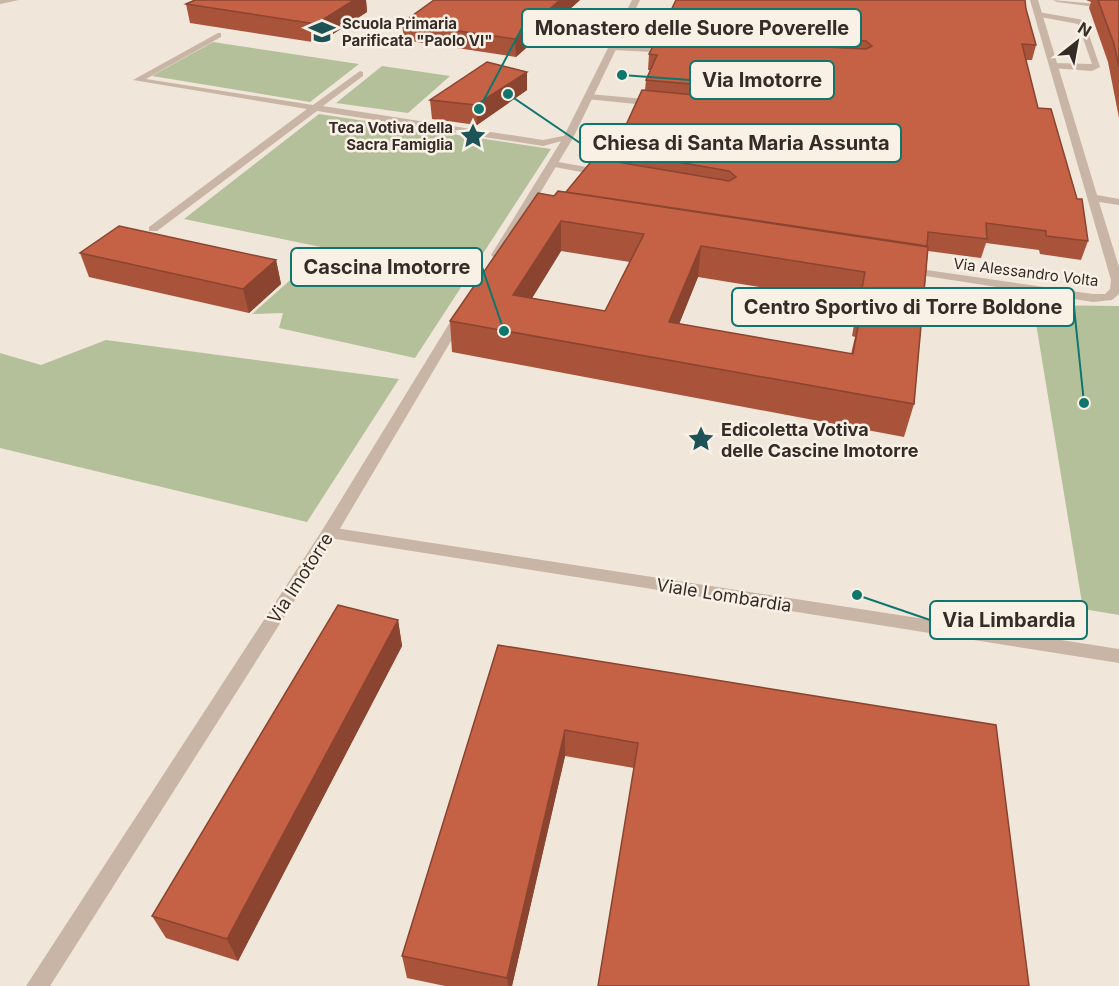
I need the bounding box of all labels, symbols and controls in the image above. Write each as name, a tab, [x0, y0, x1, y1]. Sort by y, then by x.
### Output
callout: Monastero delle Suore Poverelle	[522, 9, 861, 47]
north arrow	[1047, 12, 1107, 72]
place label: Scuola Primaria Parificata "Paolo VI"	[342, 14, 492, 50]
text: Monastero delle Suore Poverelle	[535, 16, 849, 40]
school or university icon: Scuola Primaria Parificata "Paolo VI"	[307, 17, 337, 47]
text: N	[1074, 17, 1095, 41]
callout: Via Imotorre	[690, 61, 834, 99]
text: Via Imotorre	[702, 68, 822, 92]
place label: Teca Votiva della Sacra Famiglia	[329, 118, 453, 154]
place icon: Teca Votiva della Sacra Famiglia	[458, 121, 488, 151]
callout: Chiesa di Santa Maria Assunta	[580, 124, 901, 162]
text: Chiesa di Santa Maria Assunta	[592, 131, 890, 155]
callout: Cascina Imotorre	[291, 248, 482, 286]
street label: Via Alessandro Volta	[952, 254, 1100, 290]
text: Cascina Imotorre	[304, 255, 471, 279]
callout: Centro Sportivo di Torre Boldone	[732, 288, 1074, 326]
text: Centro Sportivo di Torre Boldone	[744, 295, 1062, 319]
place label: Edicoletta Votiva delle Cascine Imotorre	[721, 419, 919, 461]
place icon: Edicoletta Votiva delle Cascine Imotorre	[686, 424, 716, 454]
street label: Via Imotorre	[263, 529, 337, 627]
street label: Viale Lombardia	[655, 574, 793, 616]
callout: Via Limbardia	[930, 601, 1087, 639]
text: Via Limbardia	[942, 608, 1076, 632]

